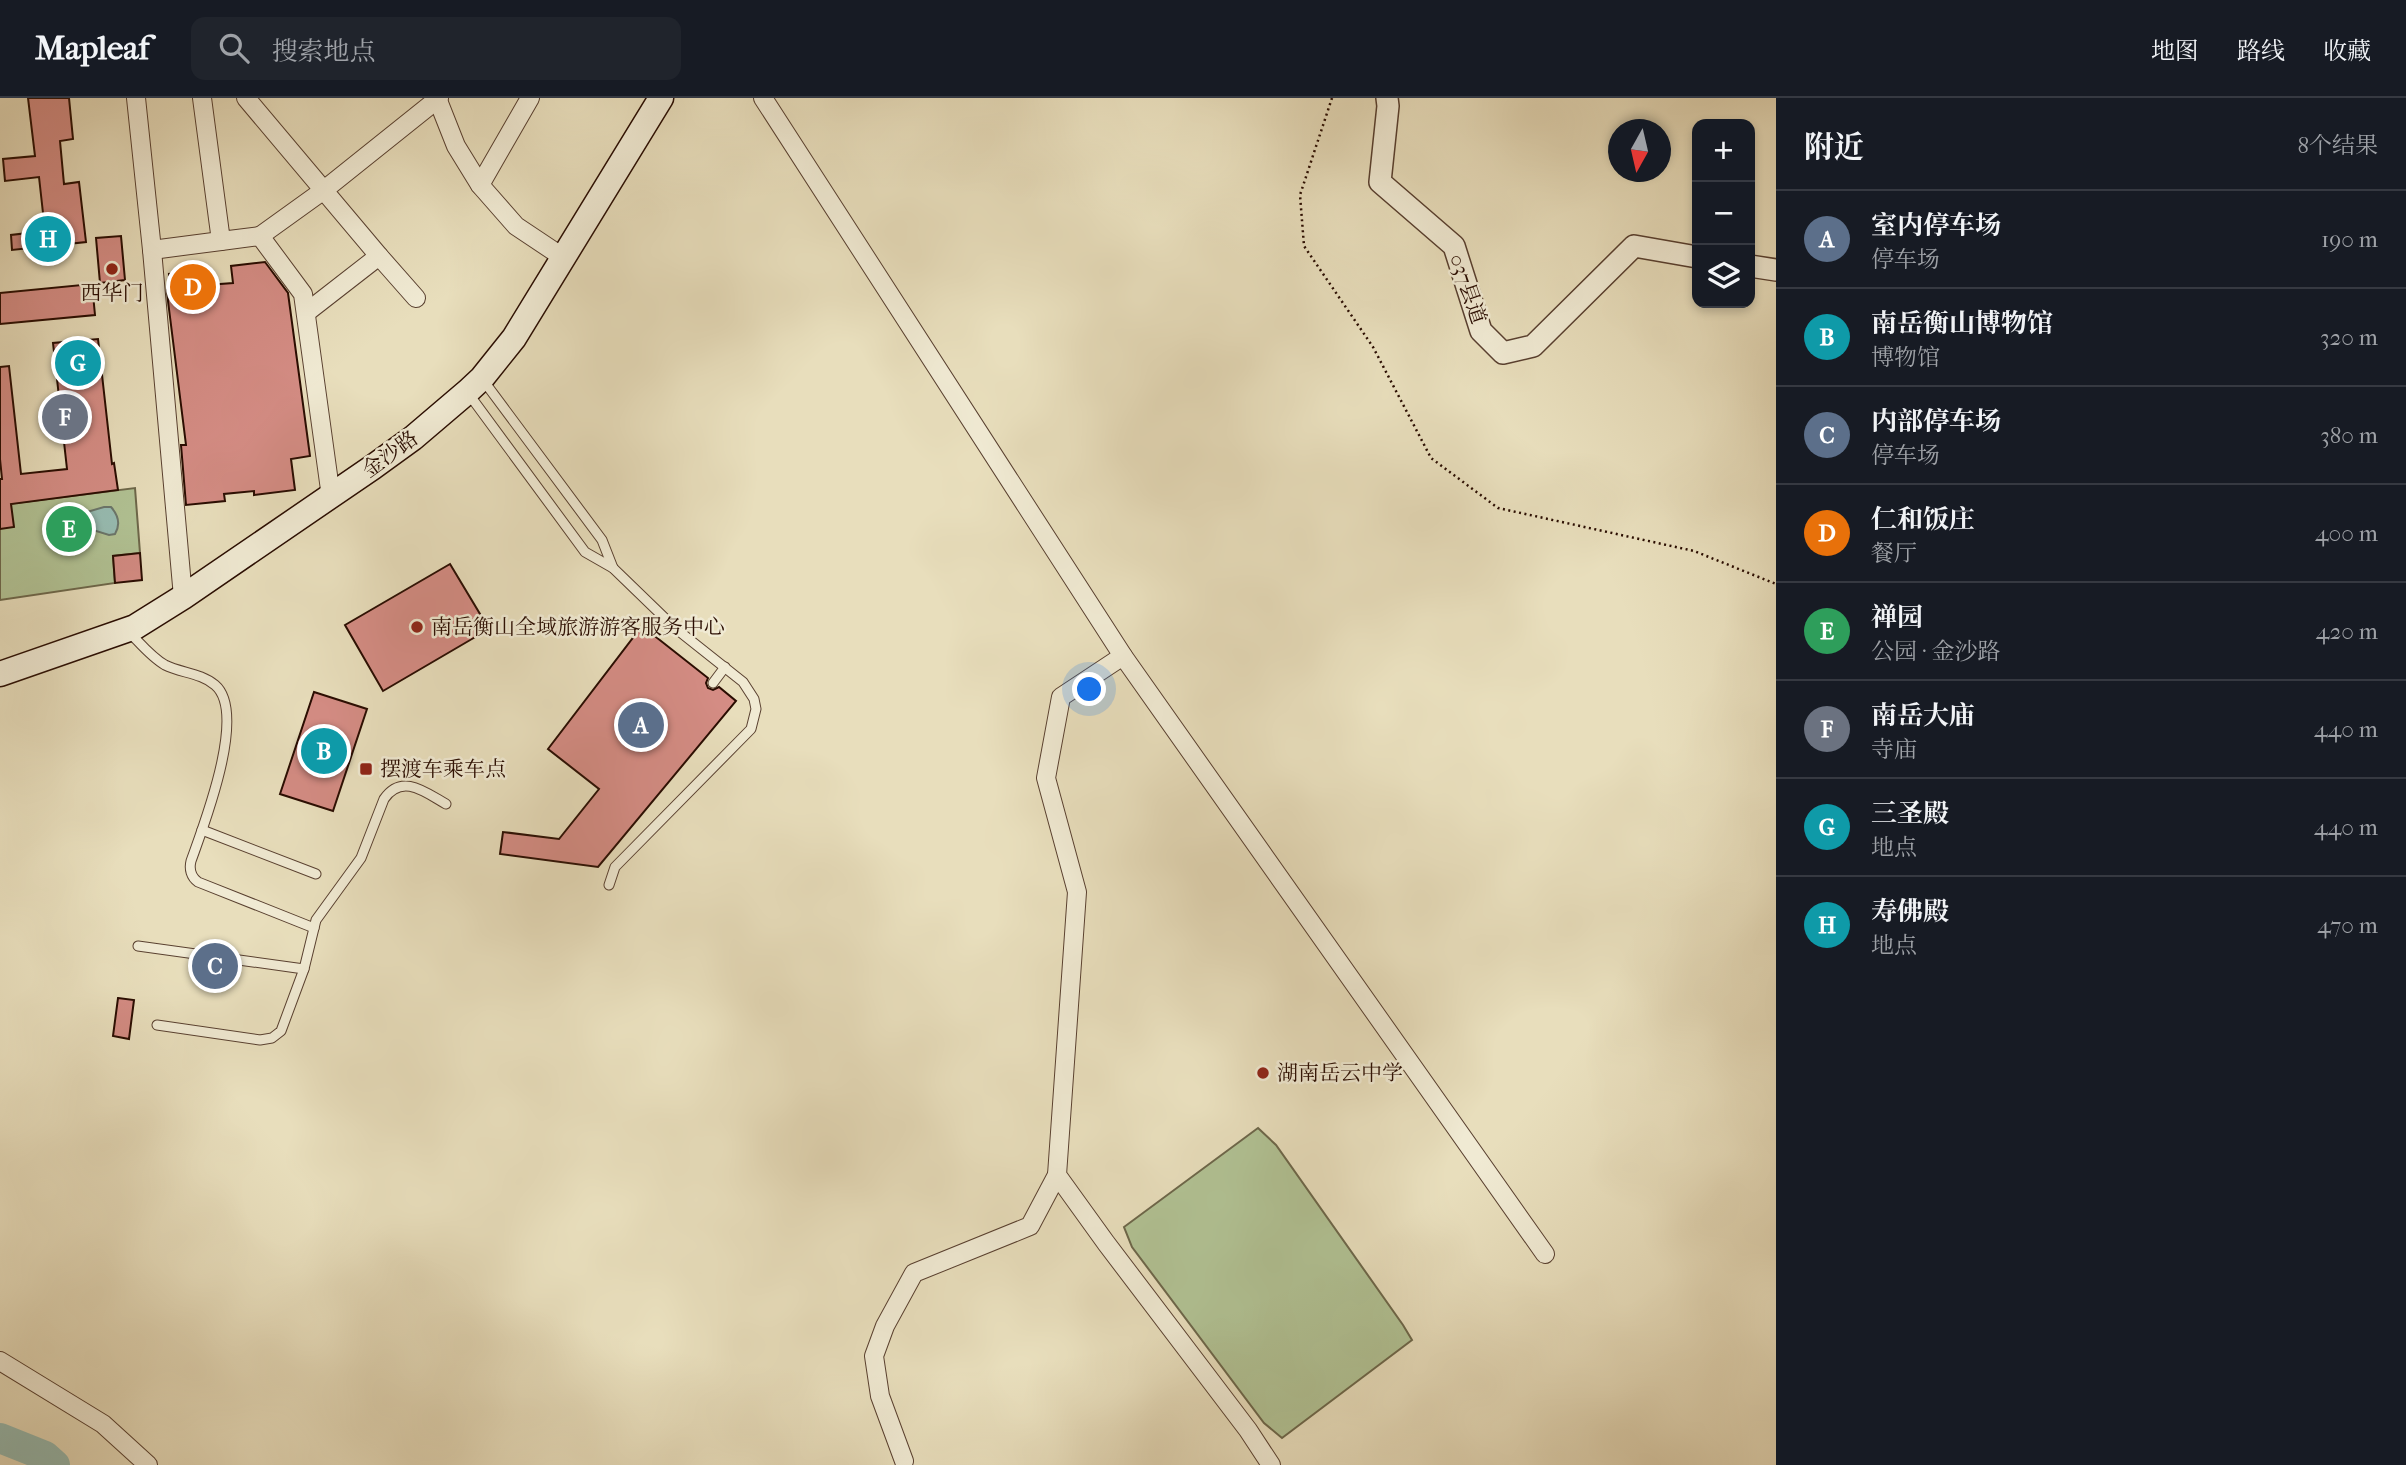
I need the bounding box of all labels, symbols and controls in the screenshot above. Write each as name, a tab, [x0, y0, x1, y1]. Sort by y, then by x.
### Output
search box	[191, 17, 681, 80]
text: Mapleaf	[35, 29, 149, 68]
icon: search	[215, 29, 253, 67]
text: 搜索地点	[271, 36, 375, 67]
text: 地图	[2151, 37, 2199, 65]
text: 路线	[2237, 37, 2285, 65]
text: 收藏	[2323, 37, 2371, 65]
north arrow	[1608, 119, 1671, 182]
map controls	[1692, 119, 1755, 308]
button: +	[1692, 119, 1755, 182]
text: 附近	[1804, 130, 1864, 165]
text: 8个结果	[2297, 132, 2378, 159]
button: −	[1692, 182, 1755, 245]
text: 室内停车场	[1871, 210, 2001, 241]
pin: H	[25, 213, 71, 265]
text: A	[1820, 226, 1834, 253]
text: 190 m	[2321, 226, 2378, 253]
button: layers	[1692, 245, 1755, 308]
text: 停车场	[1871, 246, 1940, 273]
street label: 037县道	[1445, 251, 1491, 327]
marker: 西华门	[104, 261, 120, 277]
pin: D	[170, 261, 216, 313]
place label: 西华门	[81, 281, 144, 305]
text: 南岳衡山博物馆	[1871, 308, 2053, 339]
text: B	[1820, 324, 1834, 351]
text: 320 m	[2320, 324, 2378, 351]
pin: G	[55, 337, 101, 389]
text: 博物馆	[1871, 344, 1940, 371]
pin: F	[42, 391, 88, 443]
text: 内部停车场	[1871, 406, 2001, 437]
text: C	[1819, 422, 1835, 449]
text: 380 m	[2320, 422, 2378, 449]
street label: 金沙路	[357, 426, 423, 482]
text: 停车场	[1871, 442, 1940, 469]
pin: E	[46, 503, 92, 555]
text: 仁和饭庄	[1871, 504, 1975, 535]
text: D	[1818, 520, 1836, 547]
text: 400 m	[2315, 520, 2378, 547]
text: 餐厅	[1871, 540, 1917, 567]
text: 禅园	[1871, 602, 1923, 633]
place label: 南岳衡山全域旅游游客服务中心	[431, 615, 725, 639]
text: E	[1820, 618, 1834, 645]
text: 420 m	[2316, 618, 2378, 645]
marker: 南岳衡山全域旅游游客服务中心	[409, 619, 425, 635]
text: 公园 · 金沙路	[1871, 638, 2001, 665]
your location	[1072, 672, 1106, 706]
pin: A	[618, 699, 664, 751]
text: 南岳大庙	[1871, 700, 1975, 731]
text: F	[1821, 716, 1833, 743]
text: 440 m	[2314, 716, 2378, 743]
pin: B	[301, 725, 347, 777]
text: 寺庙	[1871, 736, 1917, 763]
place label: 摆渡车乘车点	[380, 757, 506, 781]
marker: 摆渡车乘车点	[358, 761, 374, 777]
text: 三圣殿	[1871, 798, 1949, 829]
text: G	[1819, 814, 1835, 841]
text: 440 m	[2314, 814, 2378, 841]
text: 地点	[1871, 834, 1917, 861]
text: 寿佛殿	[1871, 896, 1949, 927]
text: H	[1818, 912, 1836, 939]
text: 470 m	[2317, 912, 2378, 939]
text: 地点	[1871, 932, 1917, 959]
pin: C	[192, 940, 238, 992]
place label: 湖南岳云中学	[1277, 1061, 1403, 1085]
marker: 湖南岳云中学	[1255, 1065, 1271, 1081]

